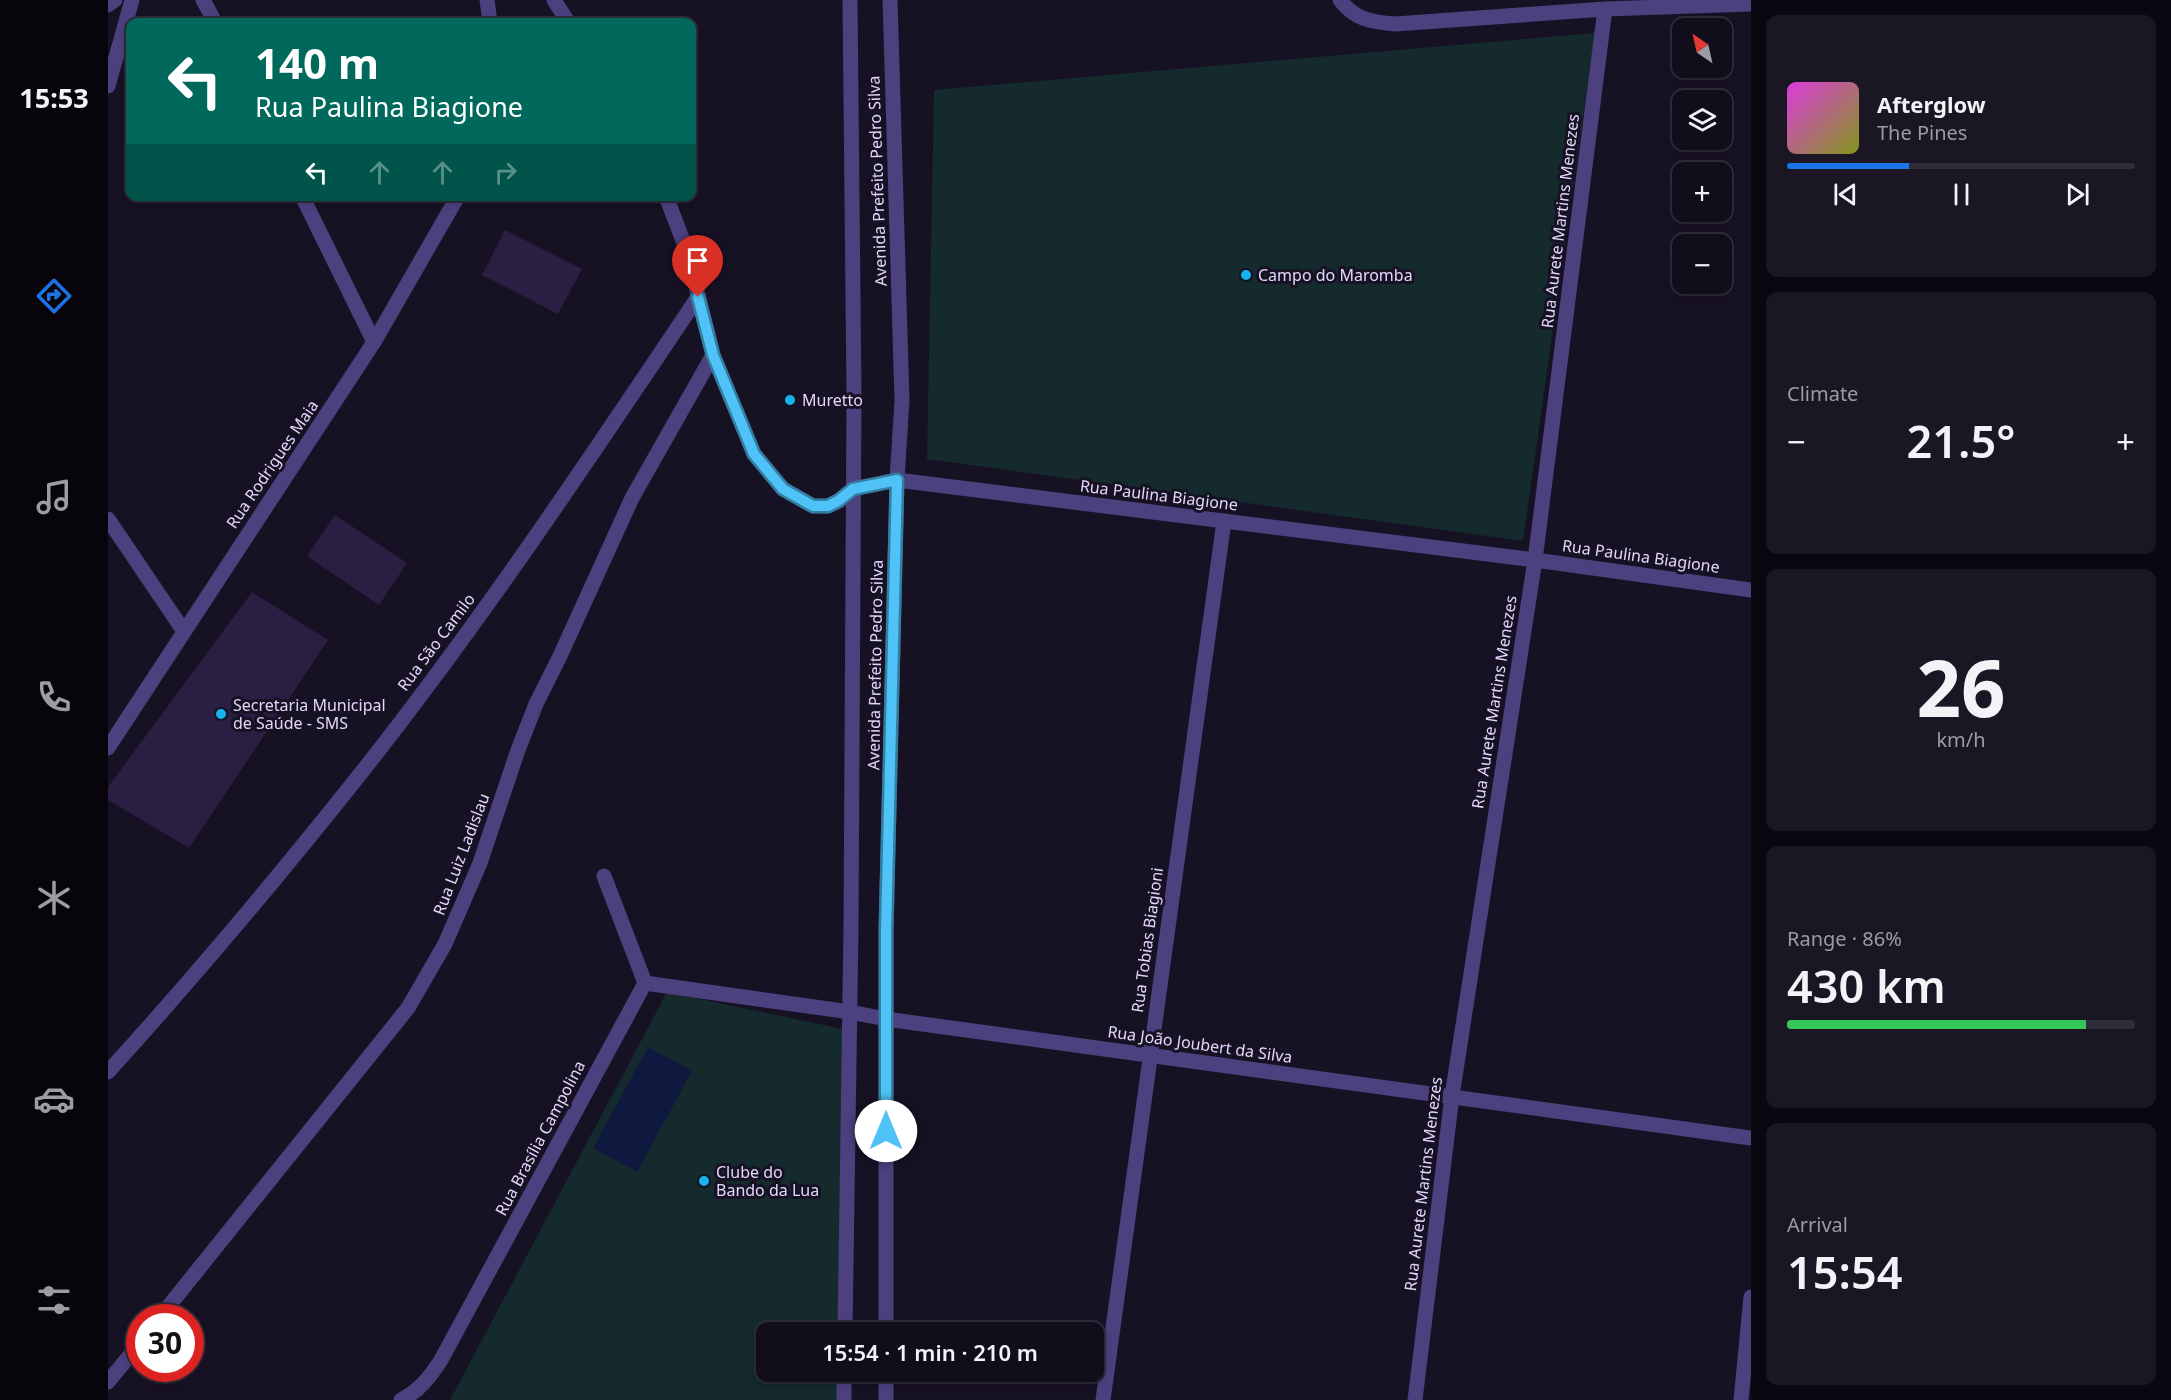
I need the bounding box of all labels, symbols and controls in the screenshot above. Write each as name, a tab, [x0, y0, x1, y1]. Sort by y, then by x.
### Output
north arrow	[1672, 18, 1732, 78]
map controls	[1672, 18, 1732, 294]
text: 140 m	[255, 34, 379, 91]
icon: left	[156, 42, 234, 120]
street label: Avenida Prefeito Pedro Silva	[862, 75, 892, 287]
text: 15:53	[19, 79, 89, 116]
text: Rua Paulina Biagione	[255, 88, 523, 125]
text: Afterglow	[1877, 89, 1986, 119]
button: layers	[1672, 90, 1732, 150]
street label: Rua Aurete Martins Menezes	[1536, 113, 1584, 329]
text: The Pines	[1877, 119, 1967, 146]
icon: left	[300, 156, 333, 189]
icon: ahead	[363, 156, 396, 189]
icon: ahead	[426, 156, 459, 189]
icon: right	[489, 156, 522, 189]
button: +	[1672, 162, 1732, 222]
icon: previous	[1829, 178, 1862, 211]
icon: pause	[1945, 178, 1978, 211]
icon: next	[2061, 178, 2094, 211]
button: −	[1672, 234, 1732, 294]
pin	[672, 235, 723, 297]
icon: arrive	[681, 244, 714, 277]
place label: Campo do Maromba	[1258, 264, 1413, 286]
marker: Campo do Maromba	[1239, 268, 1253, 282]
icon: directions	[33, 275, 75, 317]
text: Climate	[1787, 380, 1858, 407]
place label: Muretto	[802, 389, 863, 411]
marker: Muretto	[783, 393, 797, 407]
street label: Rua Rodrigues Maia	[221, 396, 323, 532]
text: 21.5°	[1907, 410, 2015, 471]
text: −	[1787, 419, 1806, 464]
text: +	[2116, 419, 2135, 464]
street label: Rua Paulina Biagione	[1079, 474, 1239, 516]
icon: music	[33, 476, 75, 518]
street label: Rua Paulina Biagione	[1561, 534, 1721, 578]
street label: Avenida Prefeito Pedro Silva	[862, 560, 888, 770]
street label: Rua São Camilo	[392, 589, 480, 695]
street label: Rua Aurete Martins Menezes	[1466, 594, 1522, 810]
text: 26	[1916, 634, 2006, 740]
icon: phone	[33, 676, 75, 718]
place label: Secretaria Municipal de Saúde - SMS	[233, 694, 386, 734]
marker: Secretaria Municipal de Saúde - SMS	[214, 707, 228, 721]
text: km/h	[1936, 726, 1986, 753]
street label: Rua Luiz Ladislau	[428, 790, 494, 918]
street label: Rua Tobias Biagioni	[1126, 866, 1168, 1014]
icon: climate	[33, 877, 75, 919]
text: Range · 86%	[1787, 925, 1902, 952]
text: 430 km	[1787, 955, 1946, 1016]
street label: Rua João Joubert da Silva	[1106, 1020, 1294, 1068]
street label: Rua Brasília Campolina	[490, 1057, 590, 1219]
street label: Rua Aurete Martins Menezes	[1399, 1076, 1447, 1292]
icon: car	[33, 1078, 75, 1120]
position arrow	[854, 1099, 918, 1163]
place label: Clube do Bando da Lua	[716, 1161, 819, 1201]
marker: Clube do Bando da Lua	[697, 1174, 711, 1188]
text: Arrival	[1787, 1211, 1848, 1238]
text: 15:54	[1787, 1241, 1902, 1302]
icon: filters	[33, 1279, 75, 1321]
speed limit sign: 30	[126, 1304, 204, 1382]
text: 15:54 · 1 min · 210 m	[822, 1337, 1038, 1367]

